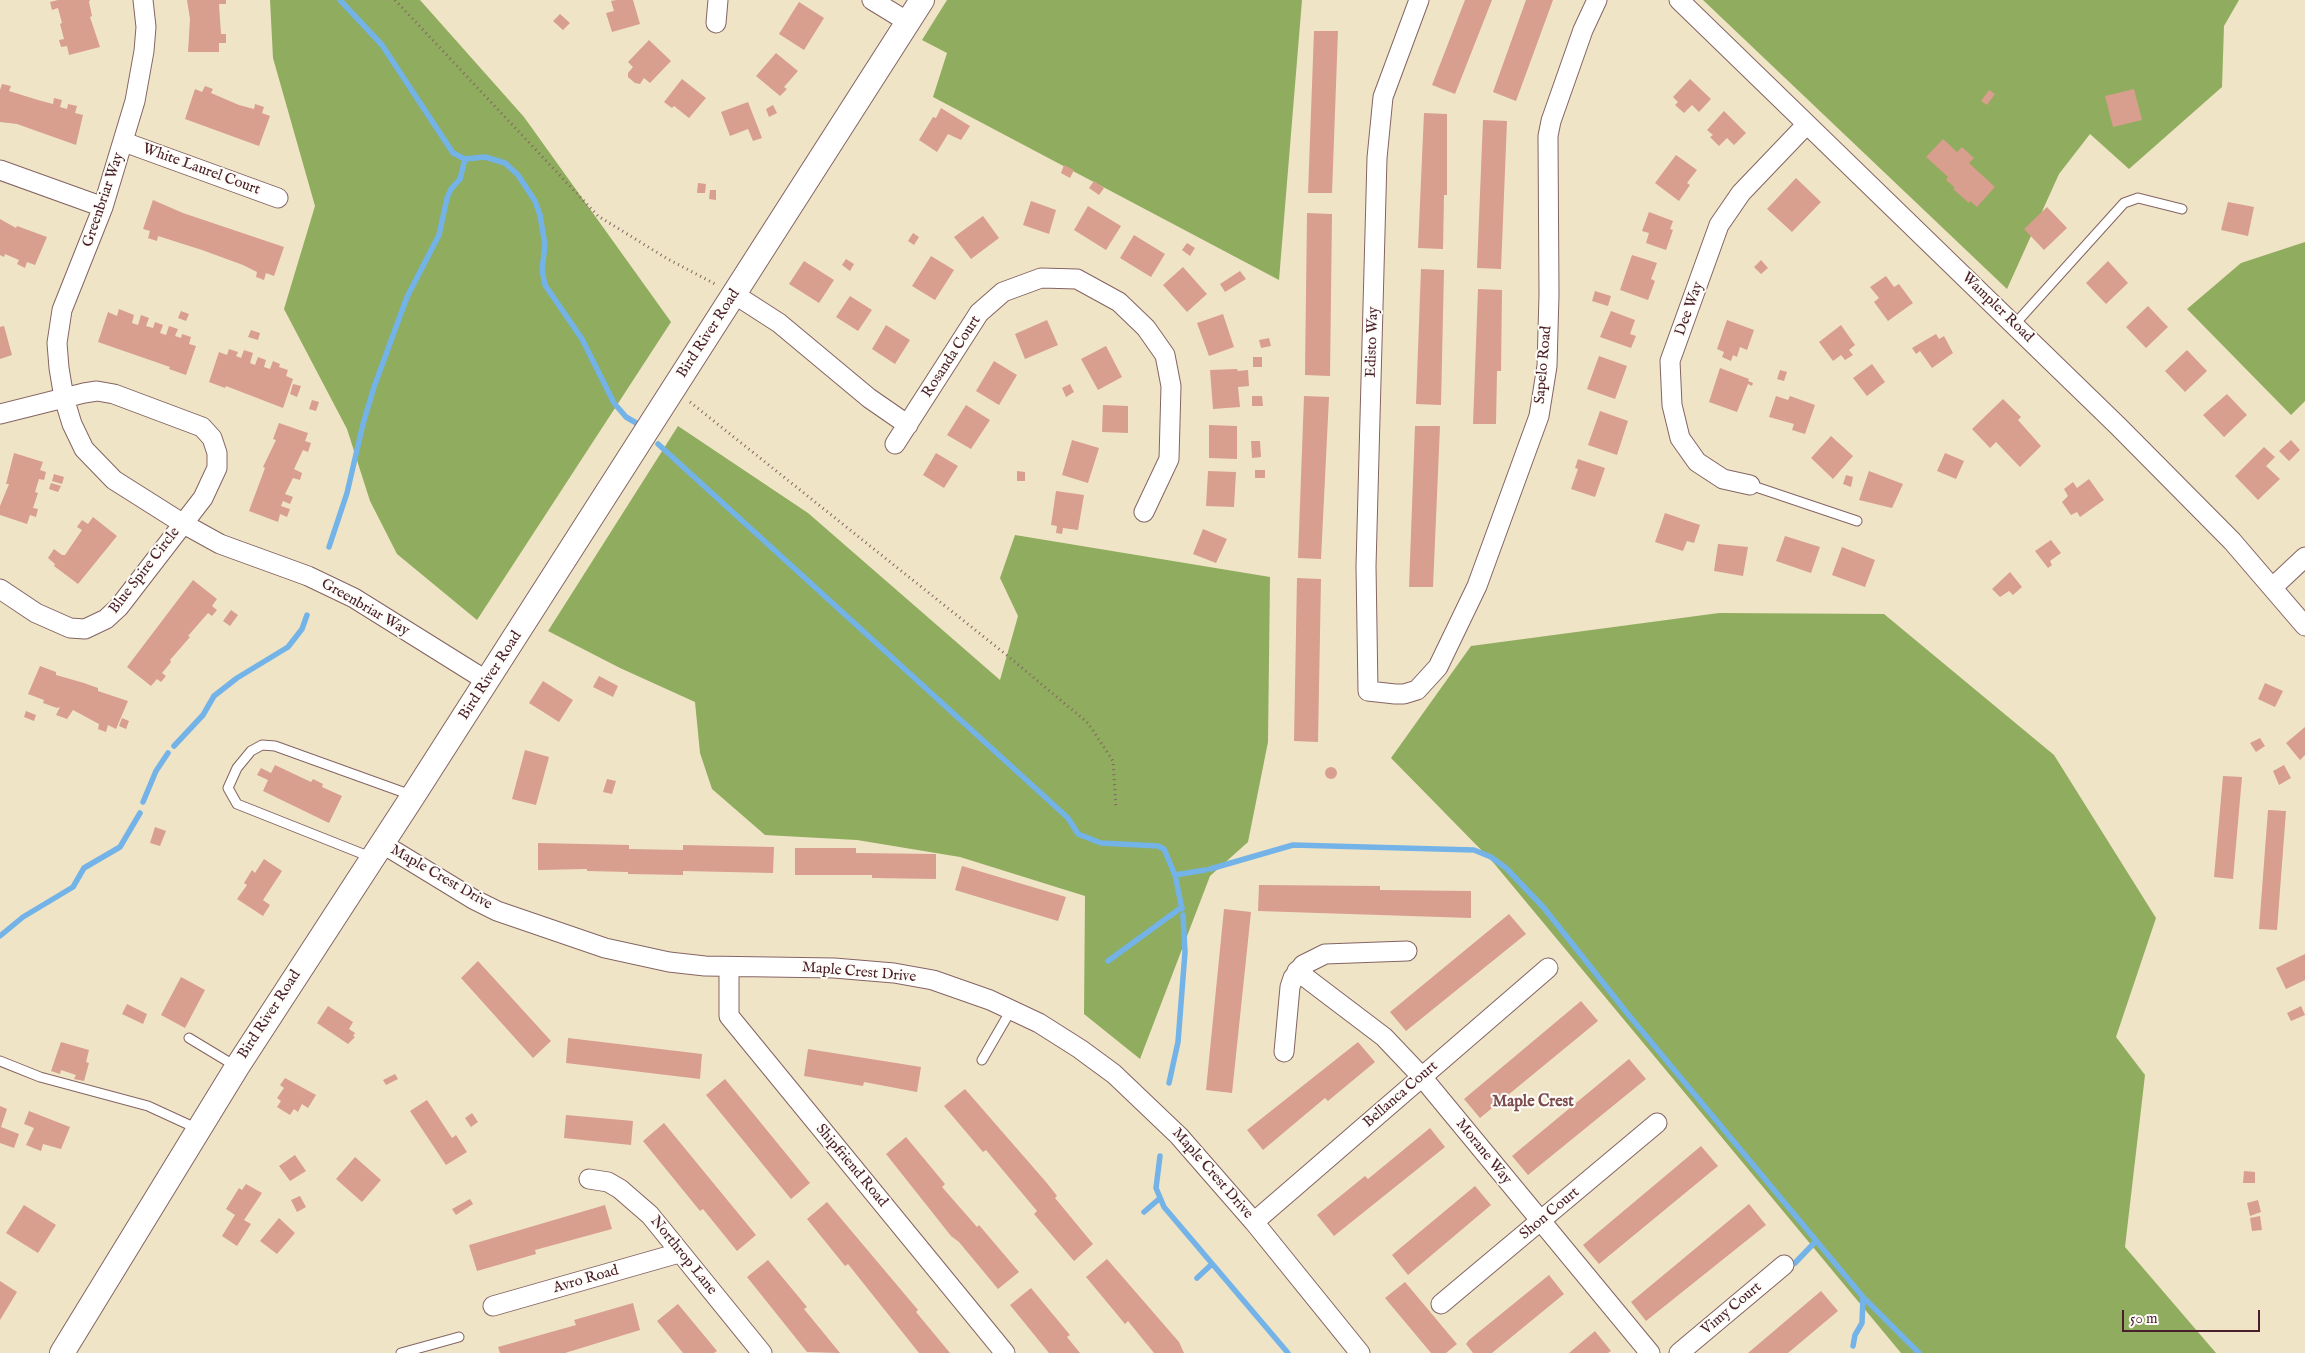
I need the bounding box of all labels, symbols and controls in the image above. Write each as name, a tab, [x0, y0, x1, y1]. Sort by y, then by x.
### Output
street label: White Laurel Court	[140, 140, 262, 200]
street label: Greenbriar Way	[79, 150, 129, 250]
street label: Wampler Road	[1957, 269, 2037, 347]
street label: Dee Way	[1672, 280, 1708, 338]
street label: Bird River Road	[674, 286, 744, 382]
street label: Edisto Way	[1363, 306, 1383, 378]
street label: Rosanda Court	[919, 313, 985, 401]
street label: Sapelo Road	[1532, 325, 1556, 405]
street label: Blue Spire Circle	[106, 524, 184, 618]
street label: Greenbriar Way	[318, 575, 412, 641]
street label: Bird River Road	[456, 628, 526, 724]
street label: Maple Crest Drive	[387, 842, 495, 914]
street label: Maple Crest Drive	[801, 959, 917, 987]
street label: Bird River Road	[235, 967, 305, 1063]
street label: Bellanca Court	[1360, 1058, 1442, 1132]
district label: Maple Crest	[1492, 1093, 1574, 1113]
street label: Morane Way	[1451, 1116, 1515, 1188]
street label: Shipfriend Road	[811, 1121, 891, 1211]
street label: Maple Crest Drive	[1168, 1125, 1256, 1223]
street label: Shon Court	[1517, 1184, 1583, 1244]
street label: Northrop Lane	[646, 1213, 720, 1299]
street label: Avro Road	[551, 1262, 621, 1298]
street label: Vimy Court	[1698, 1279, 1766, 1339]
scale bar	[2125, 1300, 2262, 1332]
text: 50 m	[2130, 1309, 2158, 1328]

